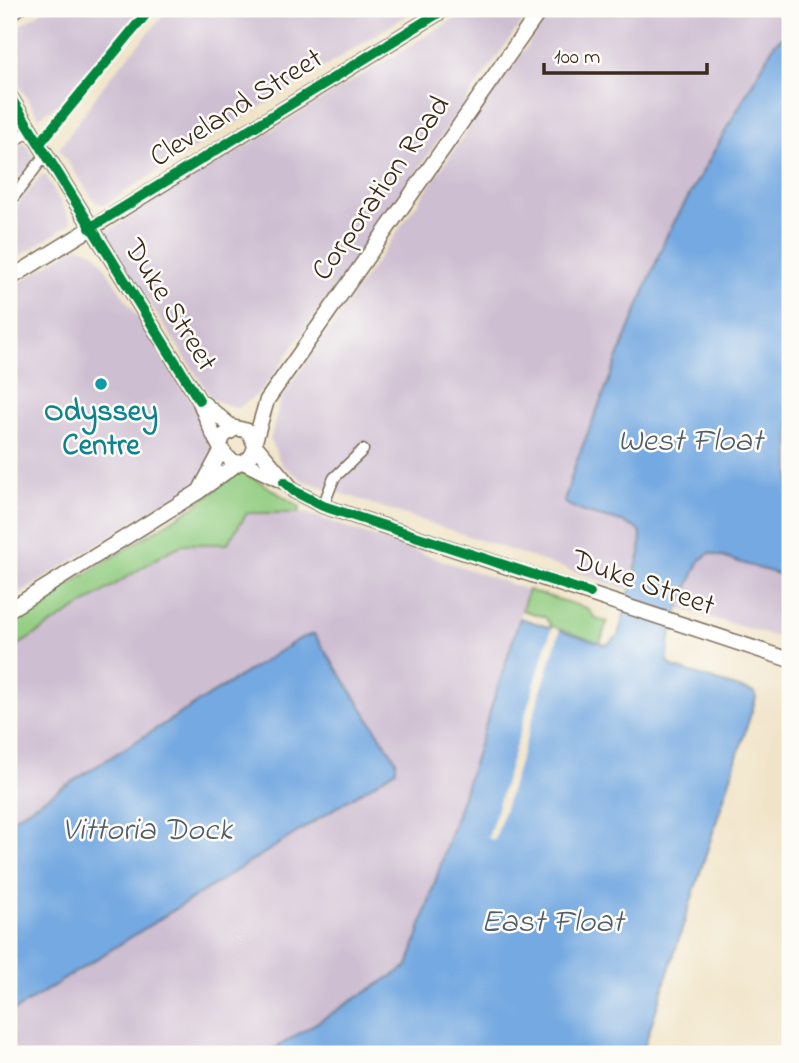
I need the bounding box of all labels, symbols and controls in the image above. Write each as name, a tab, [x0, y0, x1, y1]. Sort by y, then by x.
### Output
scale bar	[544, 32, 706, 76]
street label: Cleveland Street	[142, 38, 332, 180]
text: 100 m	[554, 43, 600, 73]
street label: Corporation Road	[302, 87, 462, 291]
street label: Duke Street	[110, 230, 227, 381]
marker: Odyssey Centre	[93, 376, 109, 392]
place label: Odyssey Centre	[44, 391, 158, 469]
water label: West Float	[618, 419, 766, 466]
street label: Duke Street	[565, 539, 721, 629]
water label: Vittoria Dock	[62, 808, 234, 855]
water label: East Float	[481, 900, 626, 947]

